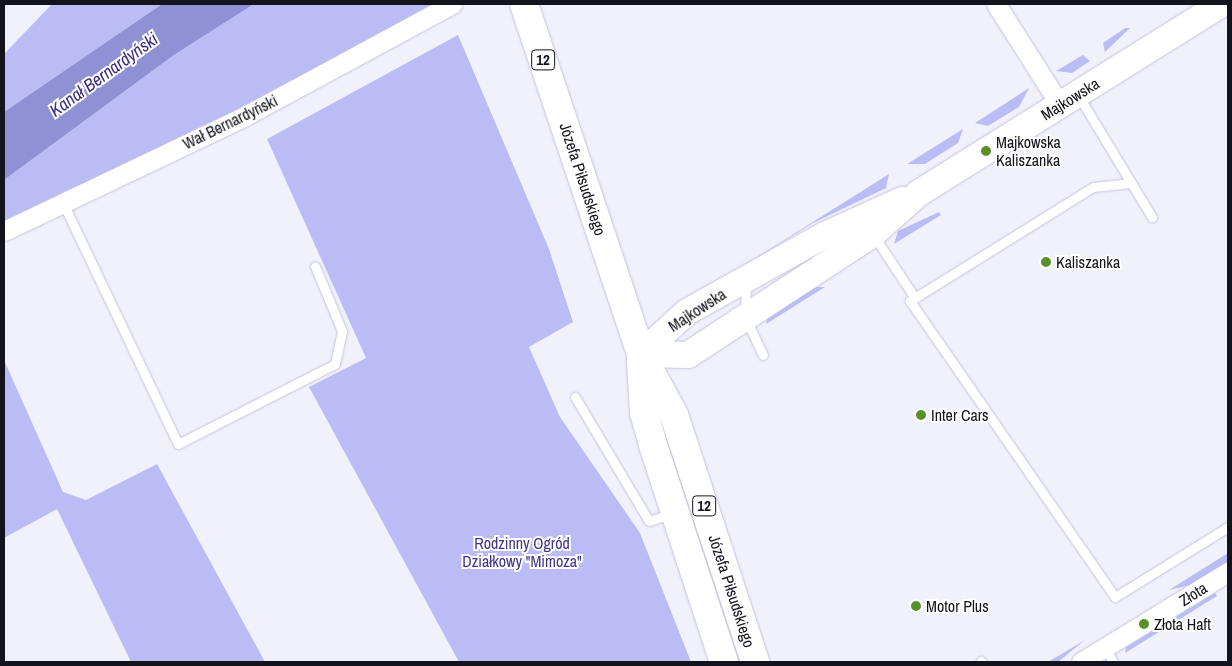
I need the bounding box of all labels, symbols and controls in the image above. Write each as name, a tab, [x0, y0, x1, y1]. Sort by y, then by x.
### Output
water label: Kanał Bernardyński	[46, 28, 162, 122]
road number: 12	[530, 48, 556, 72]
street label: Majkowska	[1037, 74, 1103, 124]
street label: Wał Bernardyński	[179, 91, 281, 153]
street label: Józefa Piłsudskiego	[556, 120, 610, 238]
place label: Majkowska Kaliszanka	[996, 132, 1061, 170]
marker: Majkowska Kaliszanka	[980, 145, 992, 157]
place label: Kaliszanka	[1056, 252, 1120, 272]
marker: Kaliszanka	[1040, 256, 1052, 268]
street label: Majkowska	[665, 284, 729, 336]
place label: Inter Cars	[931, 405, 989, 425]
marker: Inter Cars	[915, 409, 927, 421]
road number: 12	[692, 494, 716, 518]
street label: Józefa Piłsudskiego	[705, 532, 759, 650]
park label: Rodzinny Ogród Działkowy "Mimoza"	[462, 533, 582, 571]
street label: Złota	[1176, 578, 1210, 610]
place label: Motor Plus	[926, 596, 989, 616]
marker: Motor Plus	[910, 600, 922, 612]
place label: Złota Haft	[1154, 614, 1211, 634]
marker: Złota Haft	[1138, 618, 1150, 630]

